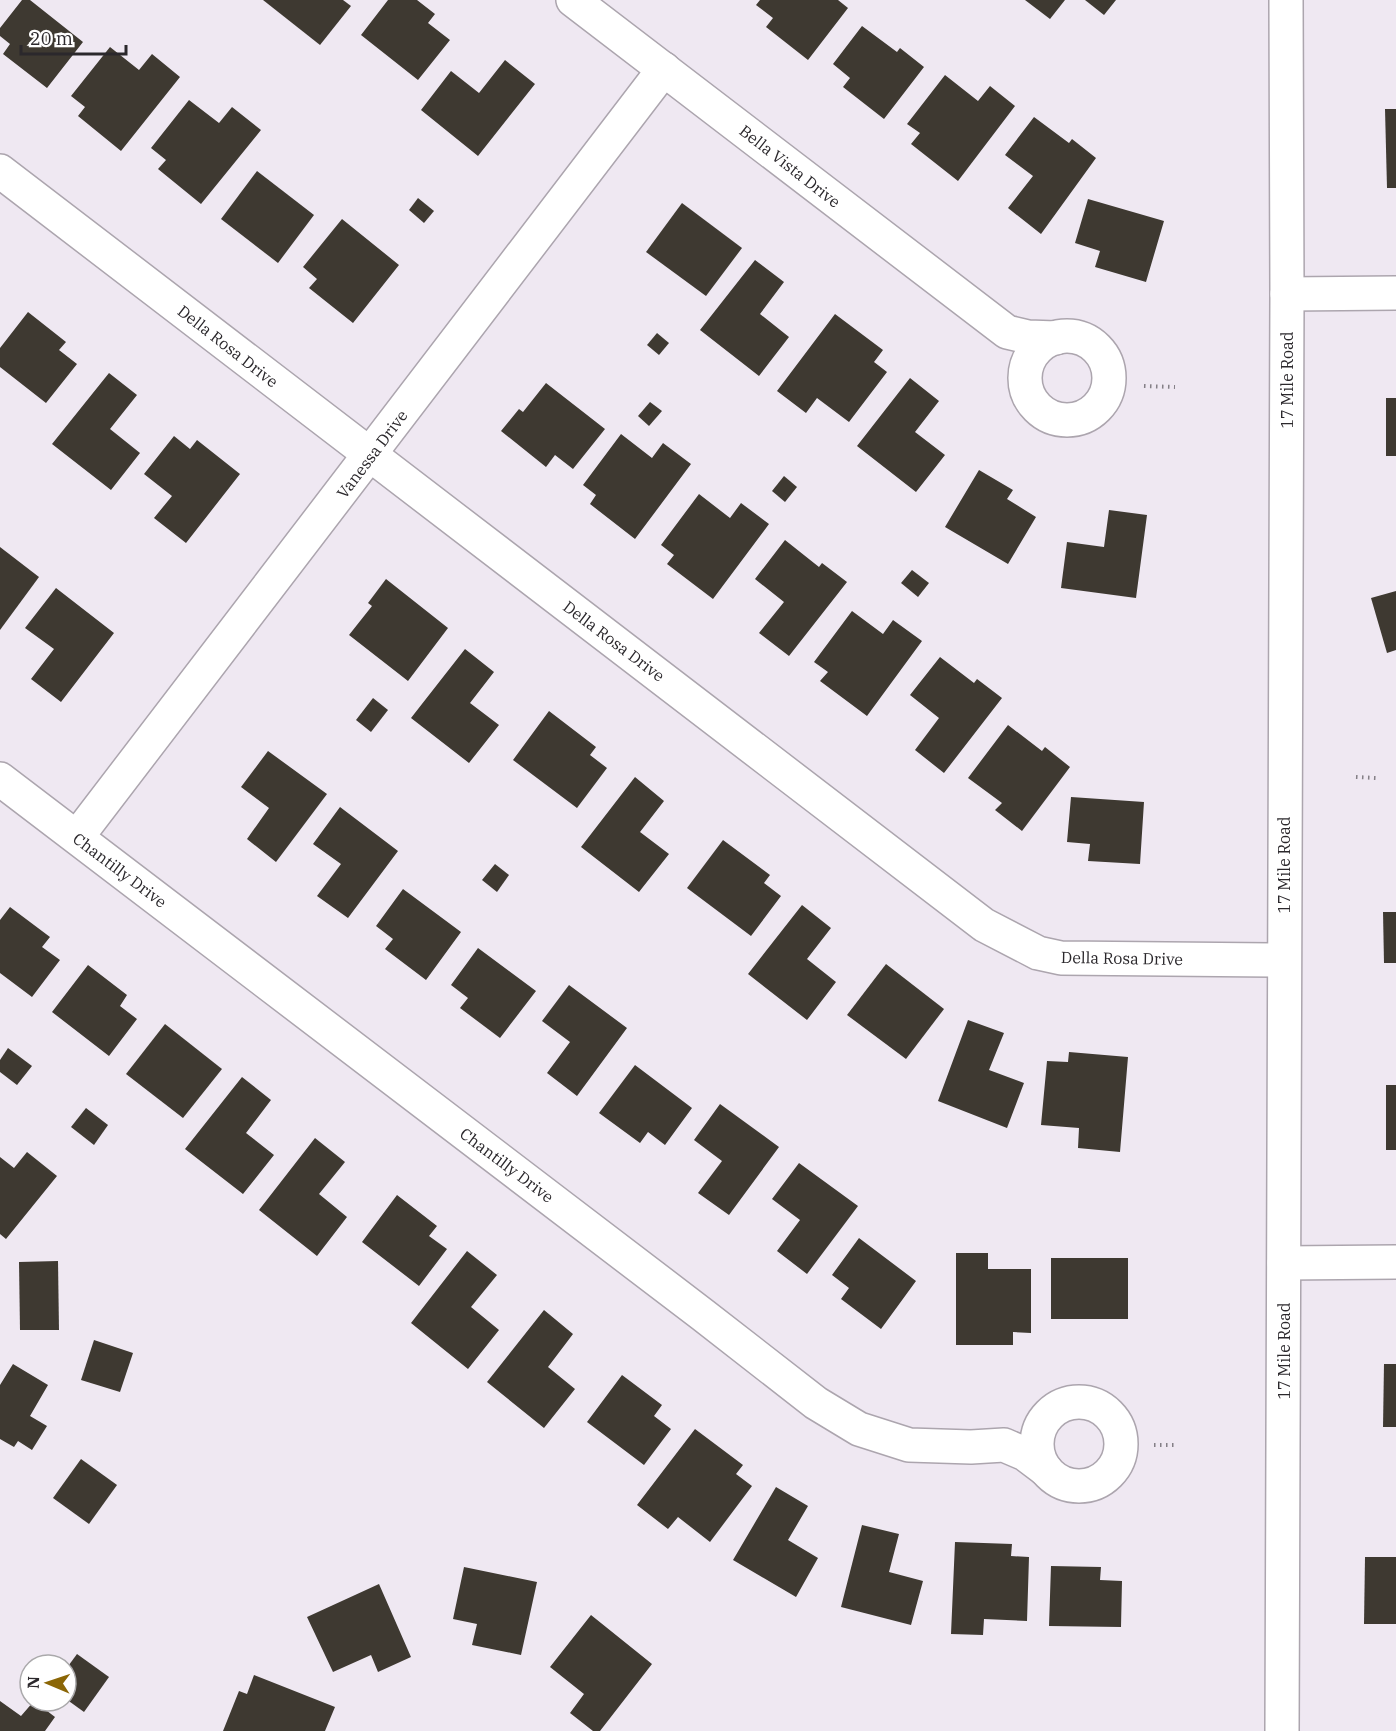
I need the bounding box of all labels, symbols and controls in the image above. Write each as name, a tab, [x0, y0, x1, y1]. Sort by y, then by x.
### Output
scale bar	[21, 18, 126, 56]
text: 20 m	[30, 27, 73, 50]
street label: Bella Vista Drive	[735, 120, 845, 212]
street label: Della Rosa Drive	[174, 301, 282, 391]
street label: 17 Mile Road	[1277, 331, 1297, 429]
street label: Vanessa Drive	[332, 406, 412, 502]
street label: Della Rosa Drive	[559, 596, 669, 686]
street label: 17 Mile Road	[1274, 816, 1294, 914]
street label: Chantilly Drive	[69, 828, 171, 912]
street label: Della Rosa Drive	[1061, 947, 1183, 969]
street label: Chantilly Drive	[456, 1123, 558, 1207]
street label: 17 Mile Road	[1274, 1302, 1294, 1400]
north arrow	[18, 1653, 78, 1713]
text: N	[23, 1676, 43, 1689]

